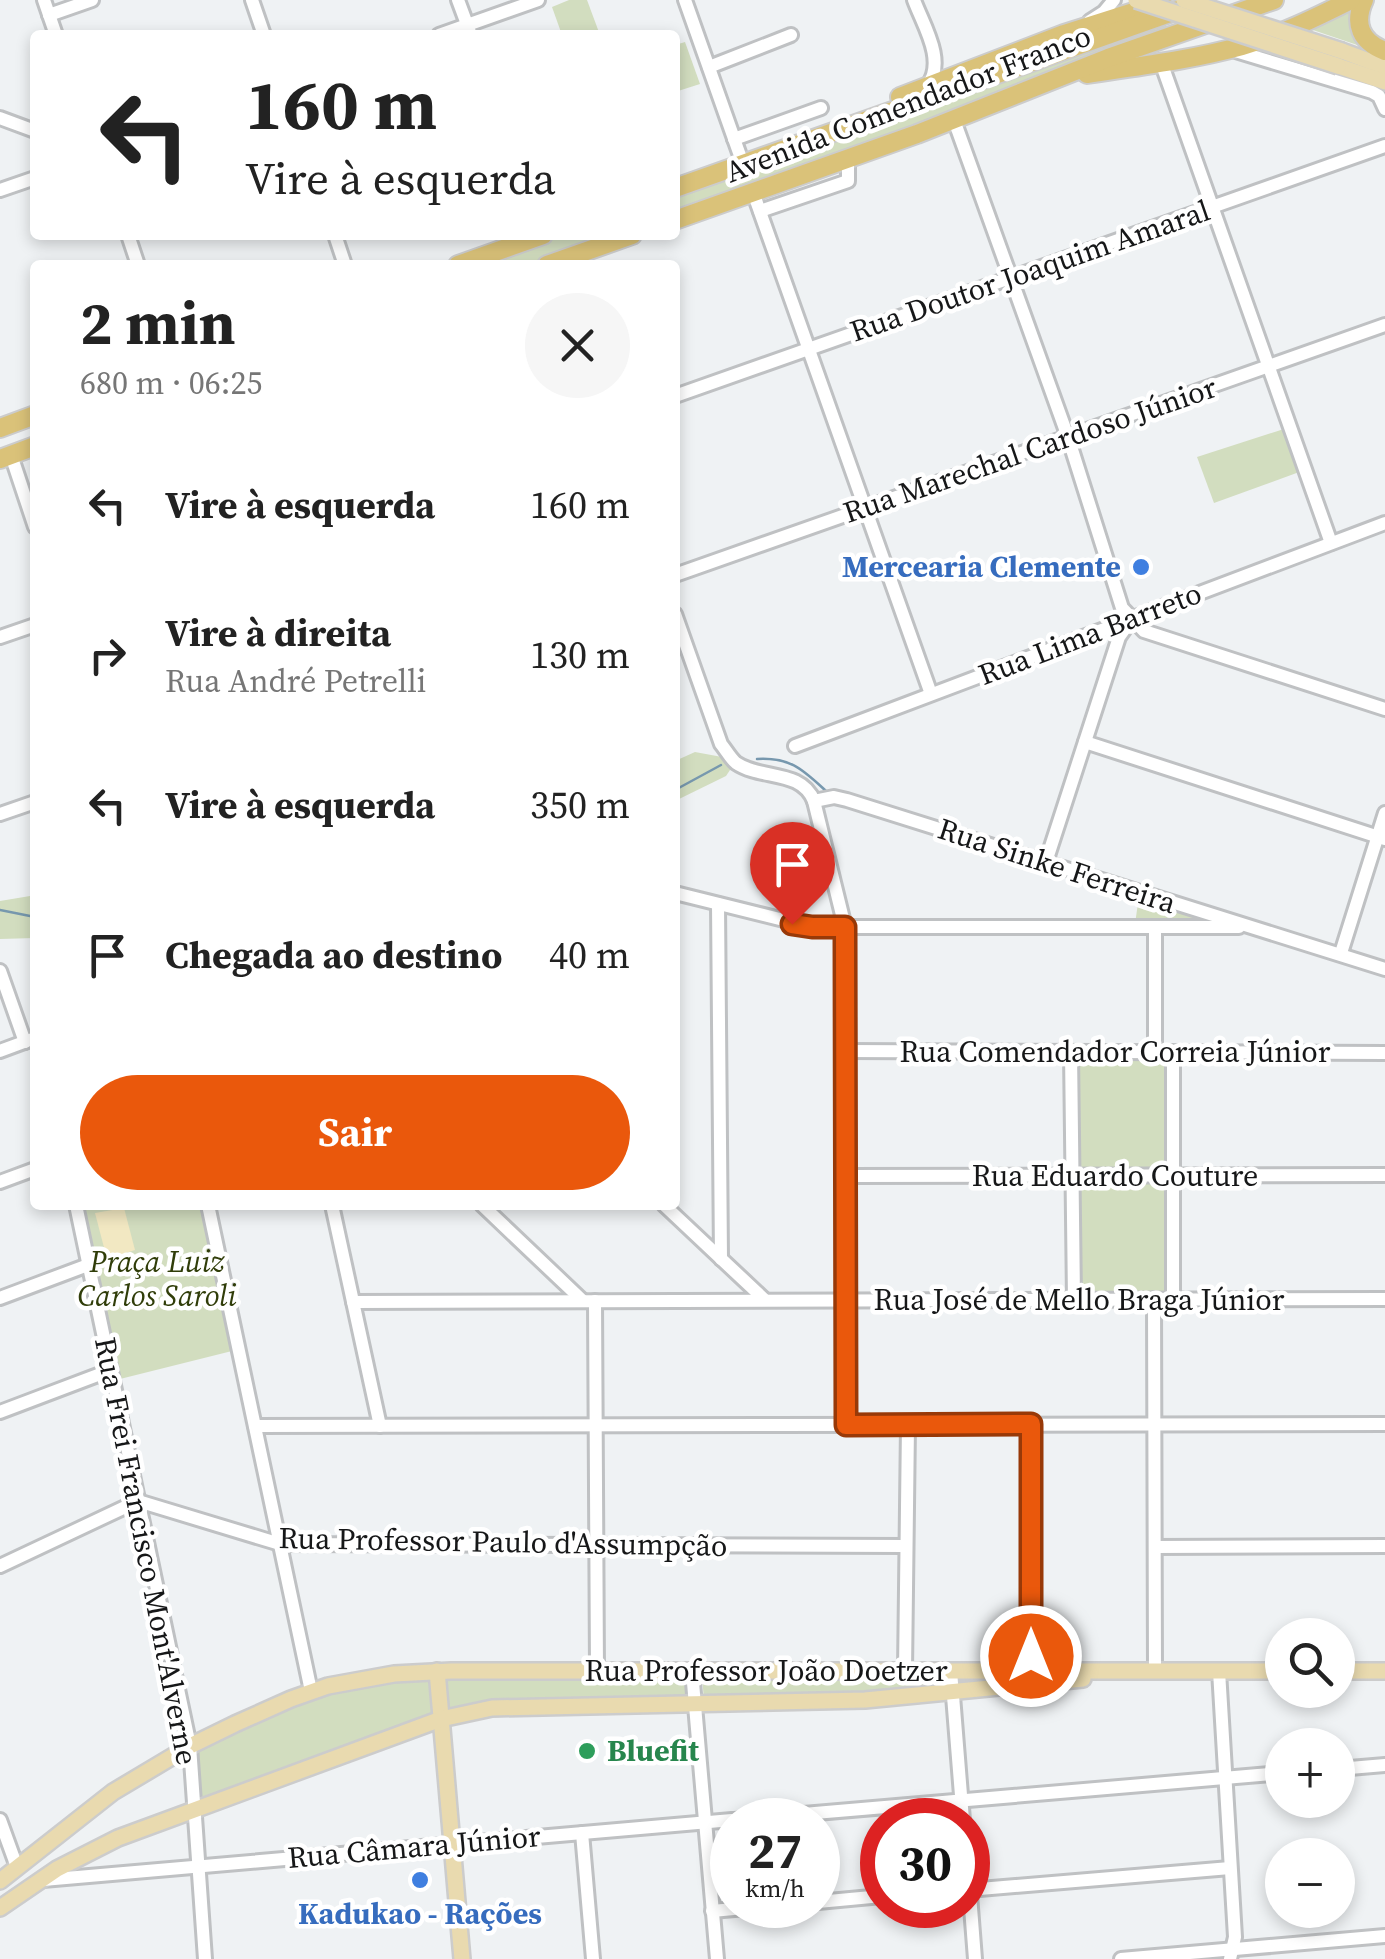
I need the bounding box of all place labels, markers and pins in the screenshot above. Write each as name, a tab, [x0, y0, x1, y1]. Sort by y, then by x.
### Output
place label: Mercearia Clemente	[842, 546, 1121, 587]
marker: Mercearia Clemente	[1130, 556, 1152, 578]
pin	[750, 822, 835, 925]
place label: Bluefit	[607, 1730, 699, 1771]
marker: Bluefit	[576, 1740, 598, 1762]
marker: Kadukao - Rações	[409, 1869, 431, 1891]
place label: Kadukao - Rações	[298, 1893, 542, 1934]

